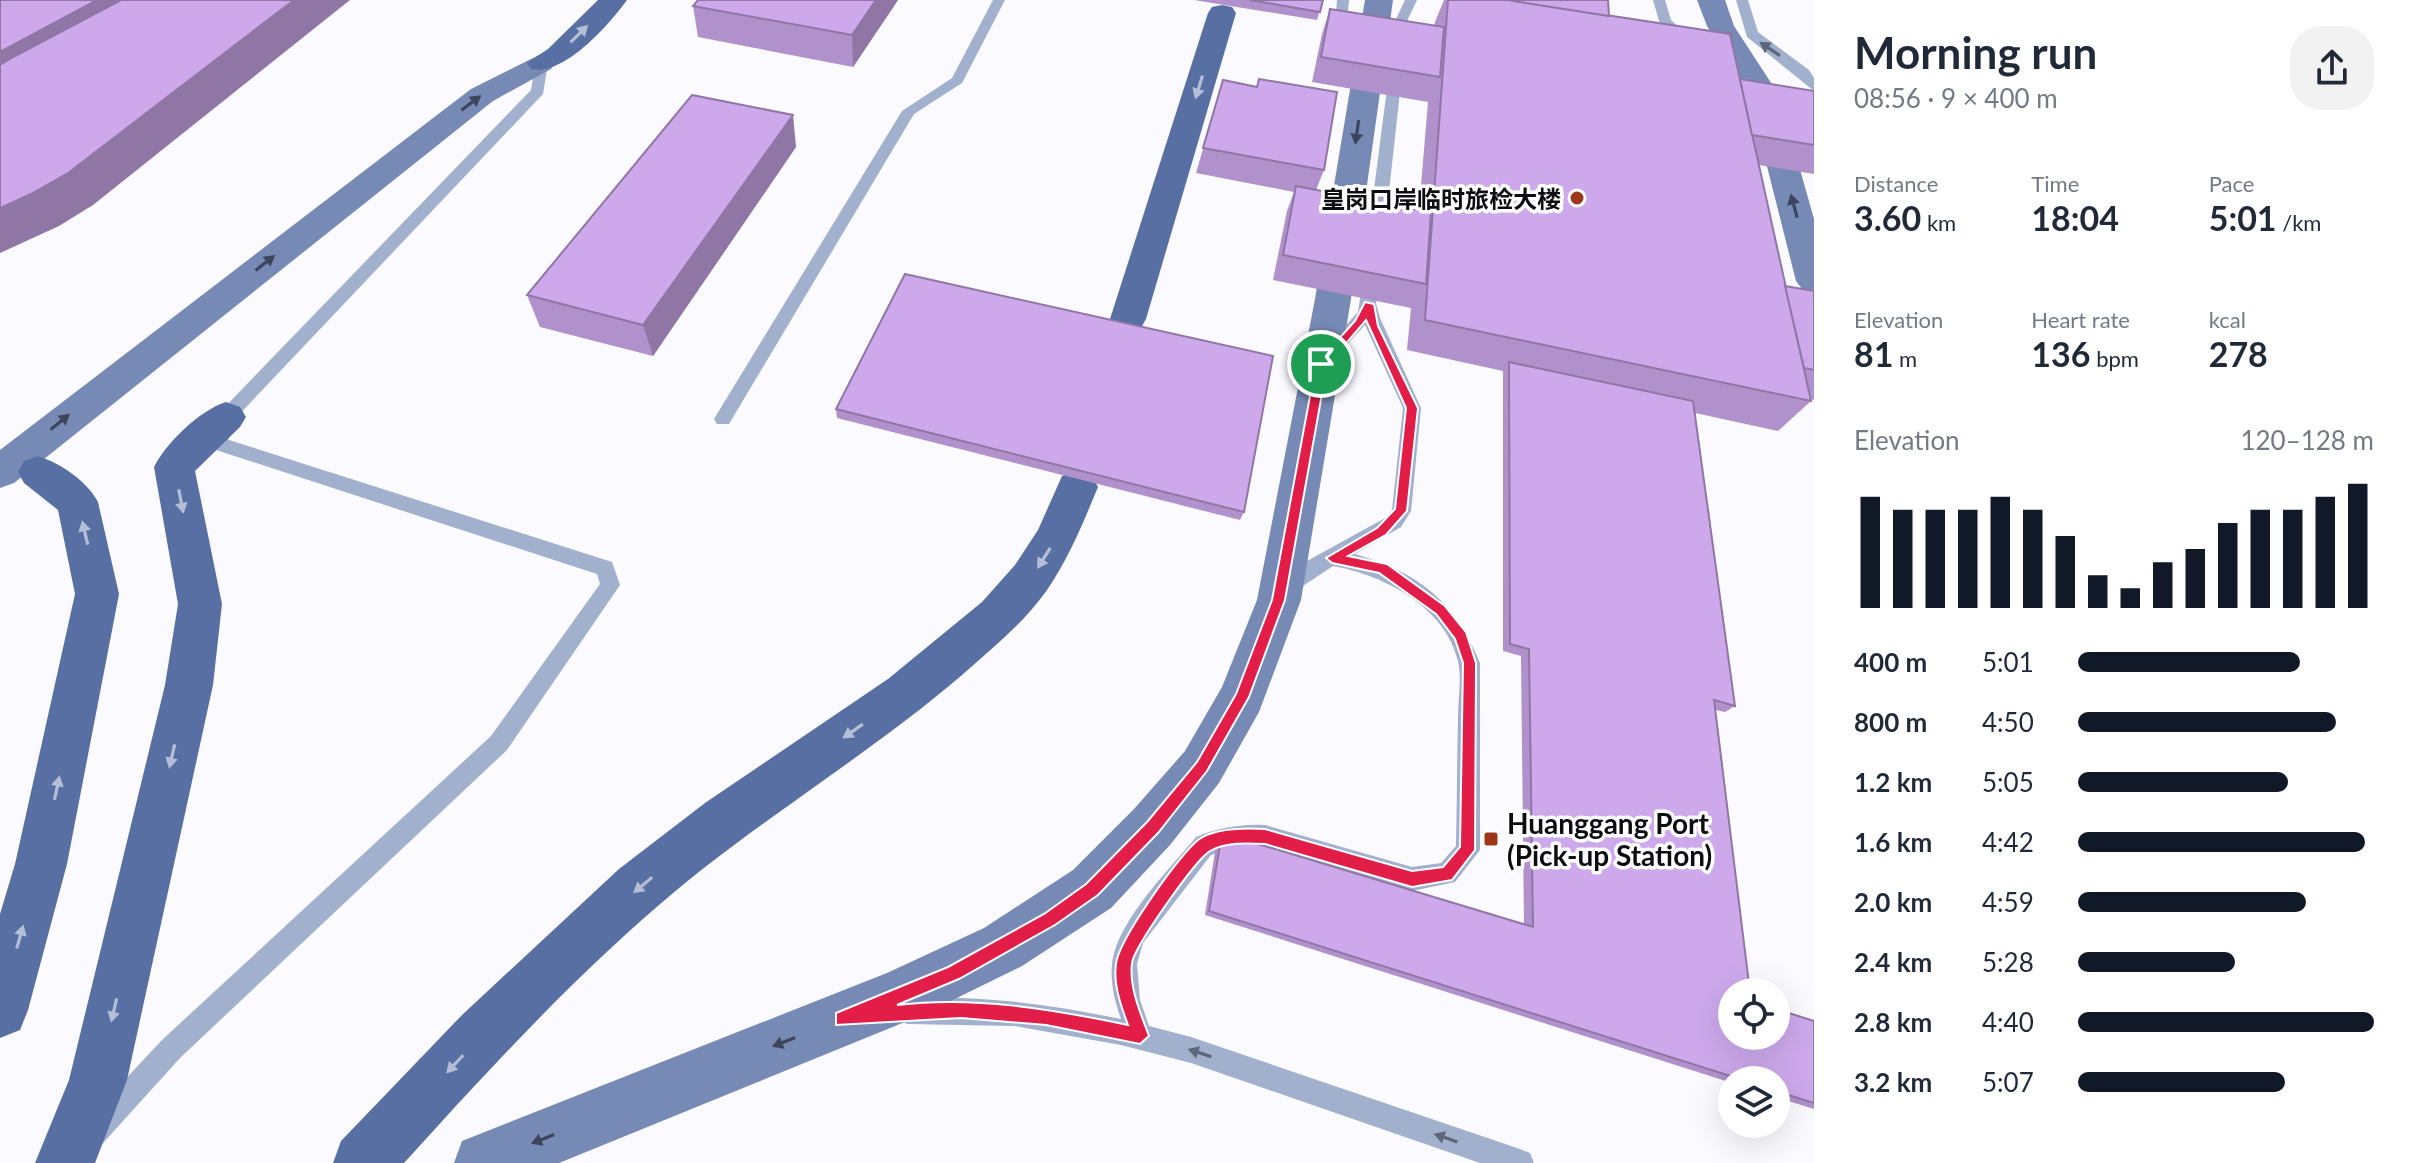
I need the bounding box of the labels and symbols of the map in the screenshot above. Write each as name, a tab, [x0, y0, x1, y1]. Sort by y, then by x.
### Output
one-way arrow	[569, 25, 588, 44]
one-way arrow	[1759, 42, 1780, 57]
one-way arrow	[1192, 76, 1205, 100]
one-way arrow	[461, 96, 481, 112]
one-way arrow	[1350, 120, 1363, 145]
place label: 皇岗口岸临时旅检大楼	[1321, 184, 1561, 213]
marker: 皇岗口岸临时旅检大楼	[1568, 189, 1586, 207]
one-way arrow	[1788, 193, 1800, 218]
one-way arrow	[255, 255, 275, 271]
pin	[1287, 330, 1355, 398]
one-way arrow	[50, 415, 70, 431]
one-way arrow	[175, 489, 187, 514]
one-way arrow	[78, 521, 91, 546]
one-way arrow	[1037, 547, 1051, 569]
one-way arrow	[842, 723, 863, 738]
one-way arrow	[166, 744, 178, 769]
one-way arrow	[51, 775, 64, 800]
place label: Huanggang Port (Pick-up Station)	[1507, 806, 1712, 872]
marker: Huanggang Port (Pick-up Station)	[1482, 830, 1500, 848]
one-way arrow	[633, 876, 653, 893]
one-way arrow	[15, 925, 27, 950]
one-way arrow	[107, 997, 120, 1022]
one-way arrow	[772, 1036, 796, 1049]
one-way arrow	[1188, 1047, 1212, 1059]
one-way arrow	[447, 1055, 465, 1074]
one-way arrow	[1434, 1131, 1458, 1143]
one-way arrow	[531, 1133, 555, 1146]

